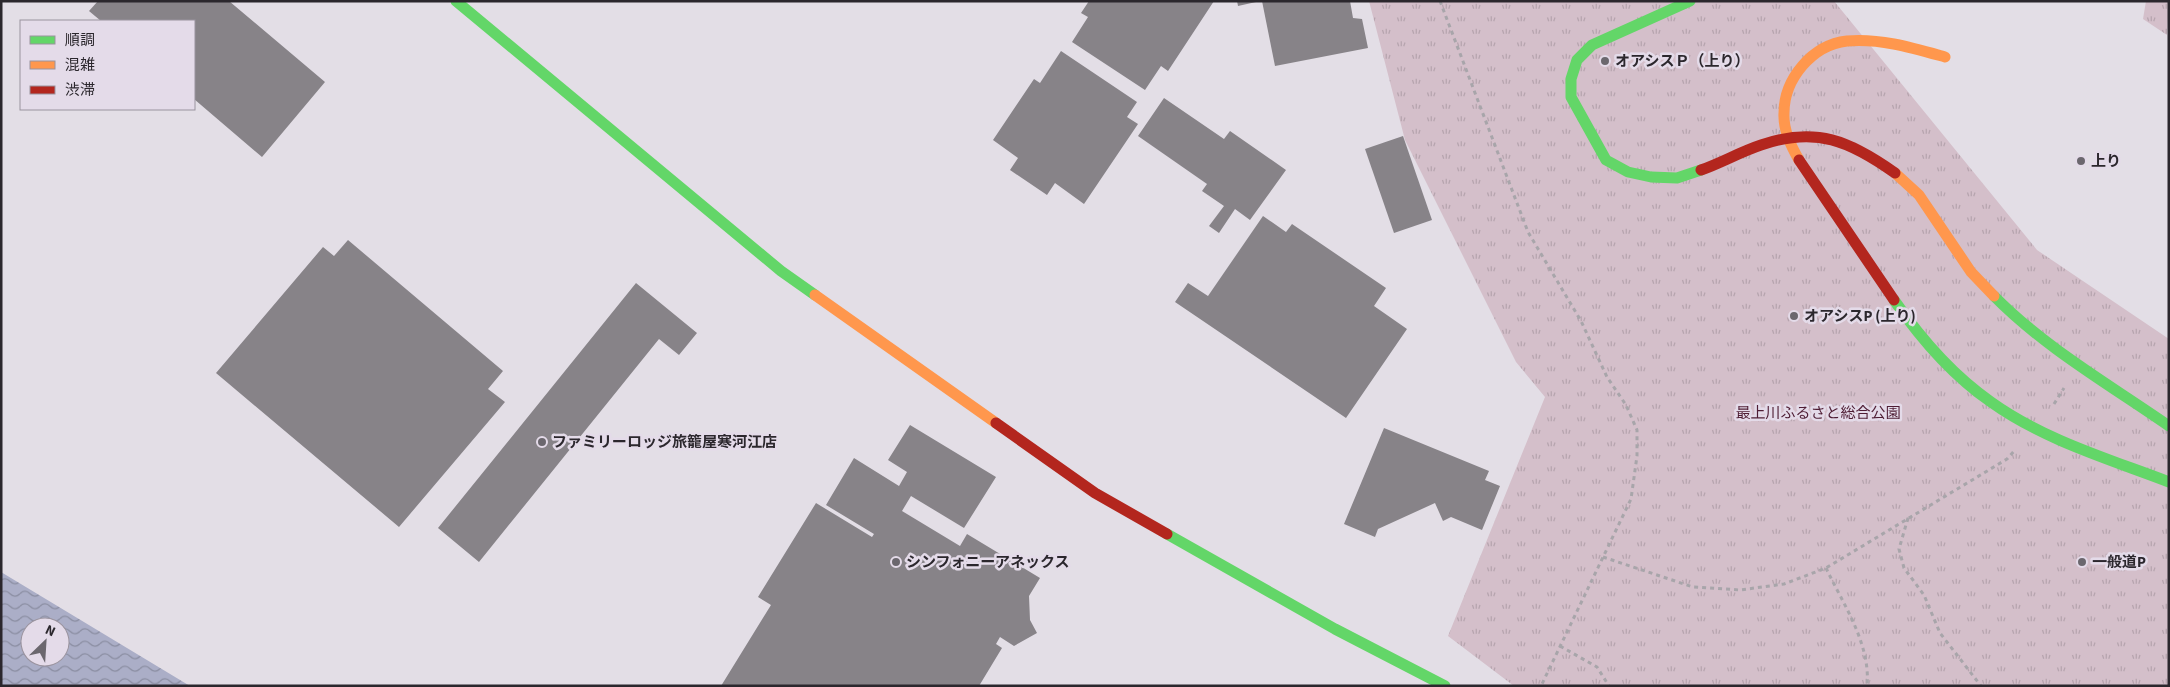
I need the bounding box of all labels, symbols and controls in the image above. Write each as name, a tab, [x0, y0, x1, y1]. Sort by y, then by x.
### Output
legend	[20, 20, 195, 110]
text: 順調	[65, 30, 95, 51]
place label: オアシスＰ（上り）	[1615, 51, 1749, 72]
text: 混雑	[65, 55, 95, 76]
marker: オアシスＰ（上り）	[1599, 55, 1611, 67]
text: 渋滞	[65, 80, 95, 101]
place label: 上り	[2091, 151, 2121, 172]
marker: 上り	[2075, 155, 2087, 167]
place label: オアシスP (上り)	[1804, 306, 1916, 327]
marker: オアシスP (上り)	[1788, 310, 1800, 322]
park label: 最上川ふるさと総合公園	[1735, 403, 1901, 424]
place label: ファミリーロッジ旅籠屋寒河江店	[552, 432, 777, 453]
marker: ファミリーロッジ旅籠屋寒河江店	[536, 436, 548, 448]
place label: シンフォニーアネックス	[906, 552, 1070, 573]
place label: 一般道P	[2092, 552, 2146, 573]
marker: シンフォニーアネックス	[890, 556, 902, 568]
marker: 一般道P	[2076, 556, 2088, 568]
north arrow	[20, 617, 70, 667]
text: N	[42, 620, 59, 642]

